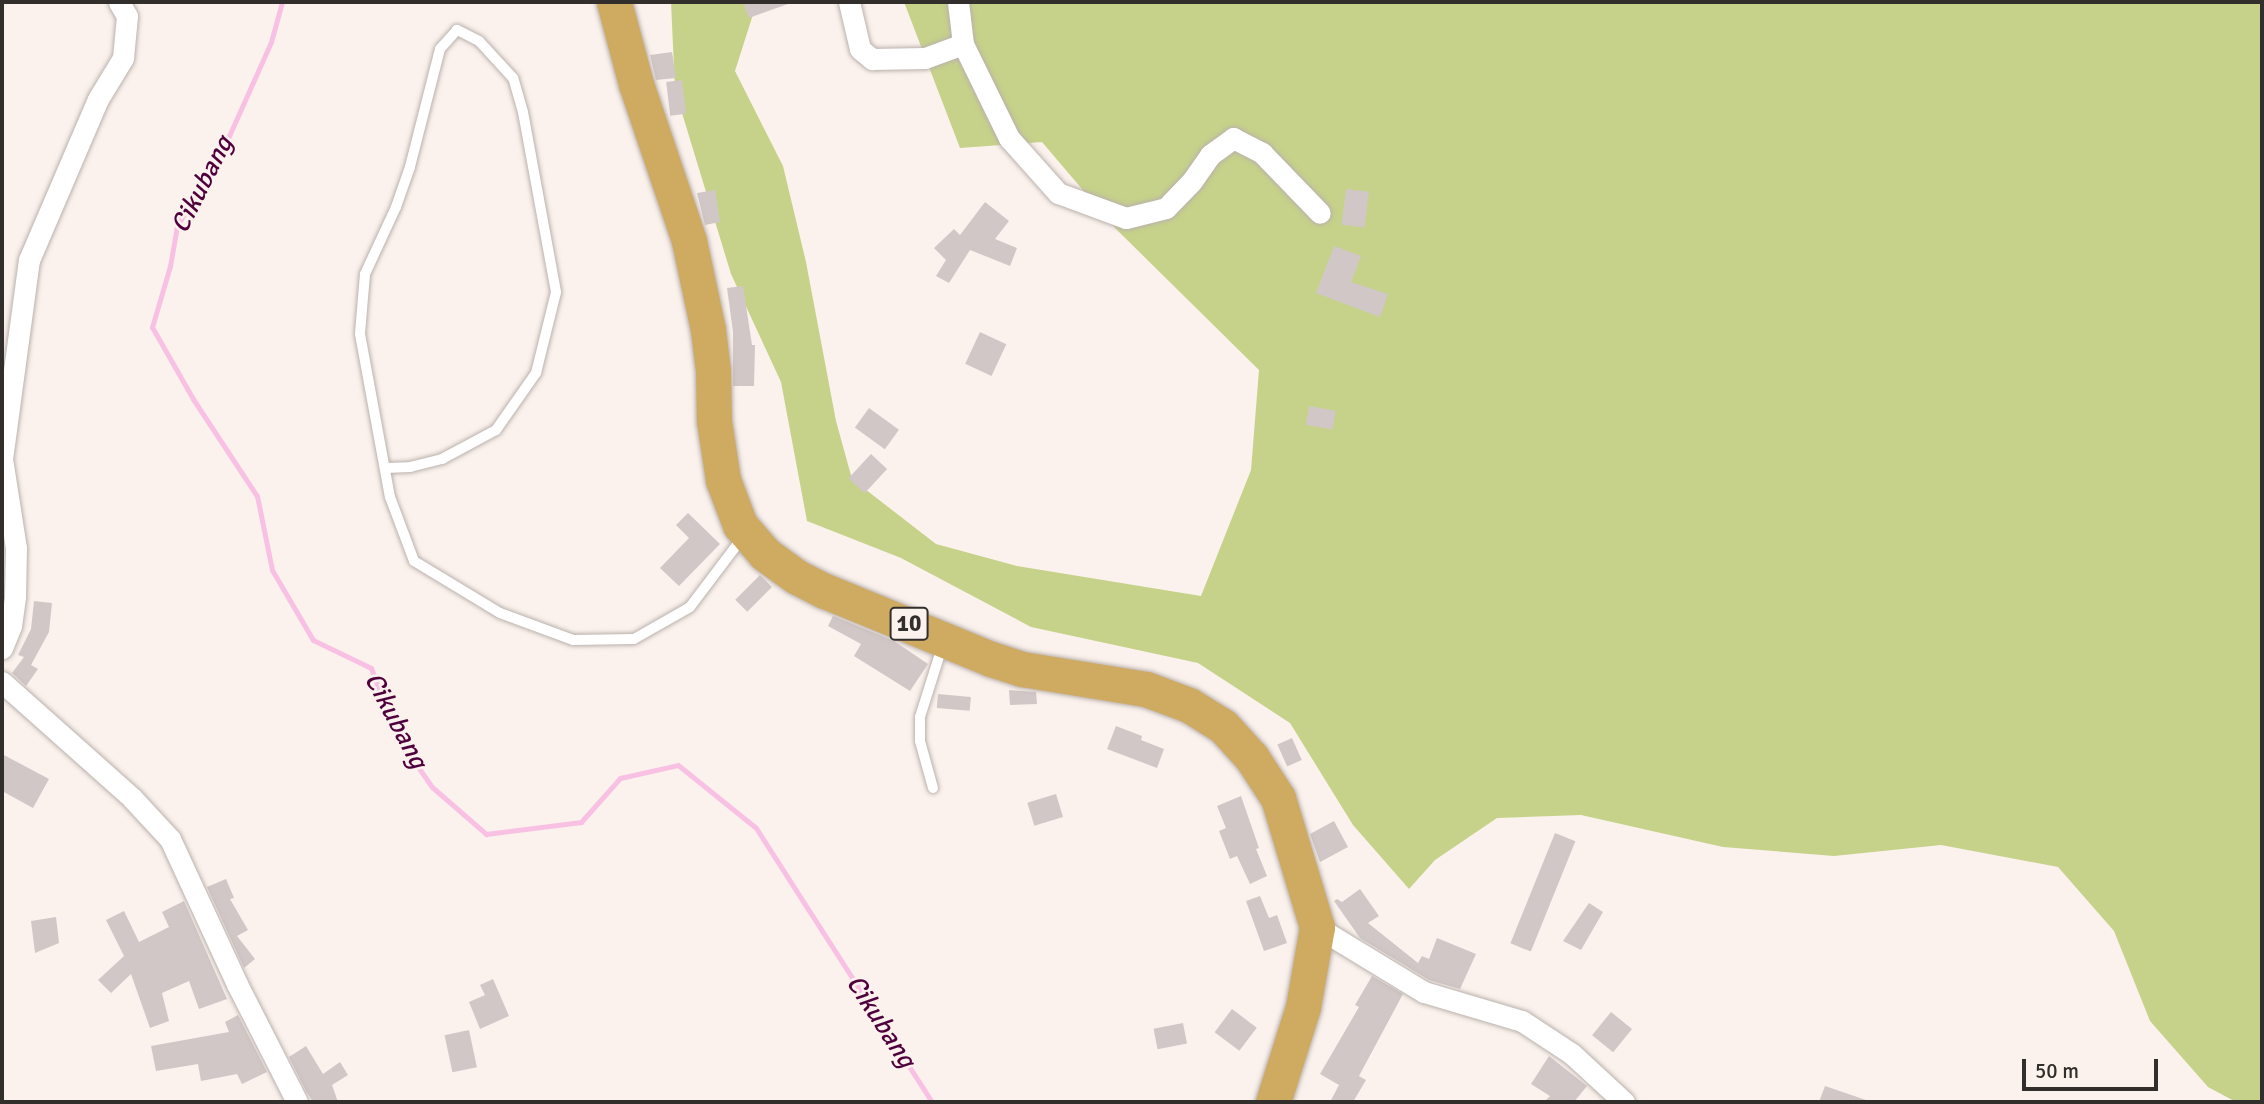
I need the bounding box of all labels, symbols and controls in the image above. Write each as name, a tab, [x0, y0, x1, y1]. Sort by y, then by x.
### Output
water label: Cikubang	[165, 131, 241, 239]
road number: 10	[888, 604, 930, 644]
water label: Cikubang	[357, 668, 433, 774]
water label: Cikubang	[838, 970, 922, 1074]
scale bar	[2026, 1044, 2162, 1088]
text: 50 m	[2035, 1058, 2079, 1084]

